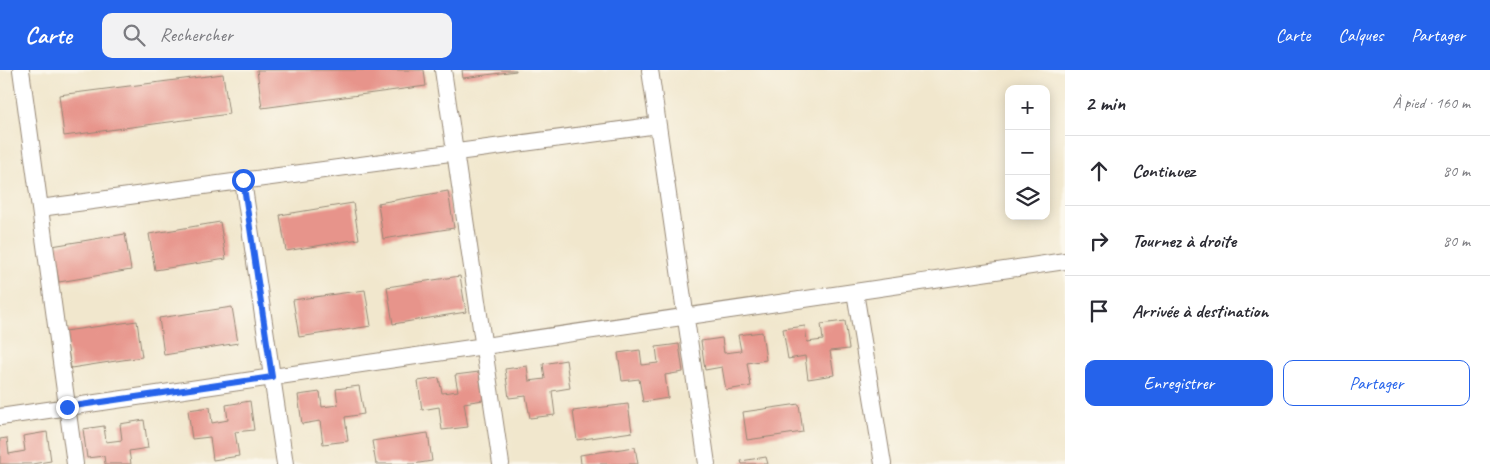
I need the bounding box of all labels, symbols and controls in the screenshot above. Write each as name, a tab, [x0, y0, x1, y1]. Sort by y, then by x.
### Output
search box	[102, 13, 452, 58]
text: Carte	[25, 20, 72, 50]
icon: search	[120, 21, 148, 49]
text: Rechercher	[160, 23, 233, 47]
text: Carte	[1276, 24, 1310, 46]
text: Calques	[1338, 24, 1383, 46]
text: Partager	[1411, 24, 1465, 46]
map controls	[1005, 85, 1050, 220]
button: +	[1005, 85, 1050, 130]
text: 2 min	[1085, 90, 1125, 116]
text: À pied · 160 m	[1392, 93, 1470, 113]
button: −	[1005, 130, 1050, 175]
icon: ahead	[1085, 157, 1113, 185]
text: Continuez	[1132, 159, 1195, 183]
text: 80 m	[1443, 161, 1470, 181]
route start	[232, 169, 255, 192]
button: layers	[1005, 175, 1050, 220]
icon: right	[1085, 227, 1113, 255]
text: Tournez à droite	[1132, 229, 1236, 253]
text: 80 m	[1443, 231, 1470, 251]
icon: arrive	[1085, 297, 1113, 325]
text: Arrivée à destination	[1132, 299, 1268, 323]
button: Enregistrer	[1085, 360, 1273, 406]
button: Partager	[1283, 360, 1470, 406]
route end	[56, 396, 79, 419]

